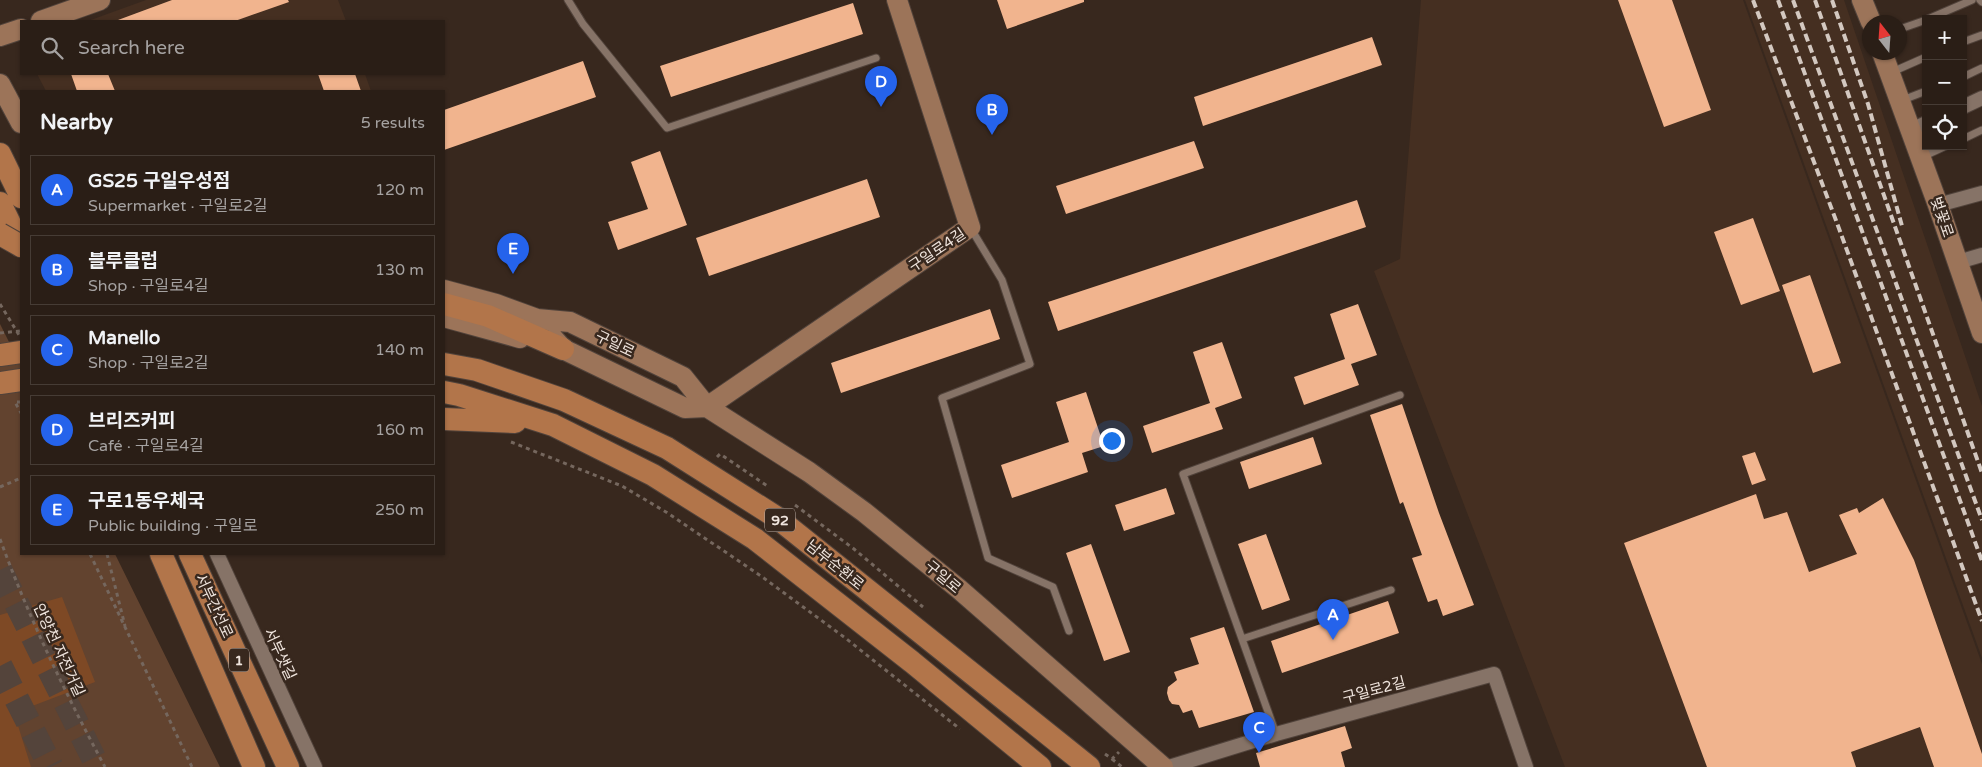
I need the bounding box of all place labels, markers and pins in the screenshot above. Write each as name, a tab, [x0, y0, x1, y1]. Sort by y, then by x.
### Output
pin: D	[865, 66, 897, 107]
pin: B	[976, 94, 1008, 135]
pin: E	[497, 233, 529, 274]
pin: A	[1317, 599, 1349, 640]
pin: C	[1243, 712, 1275, 753]

